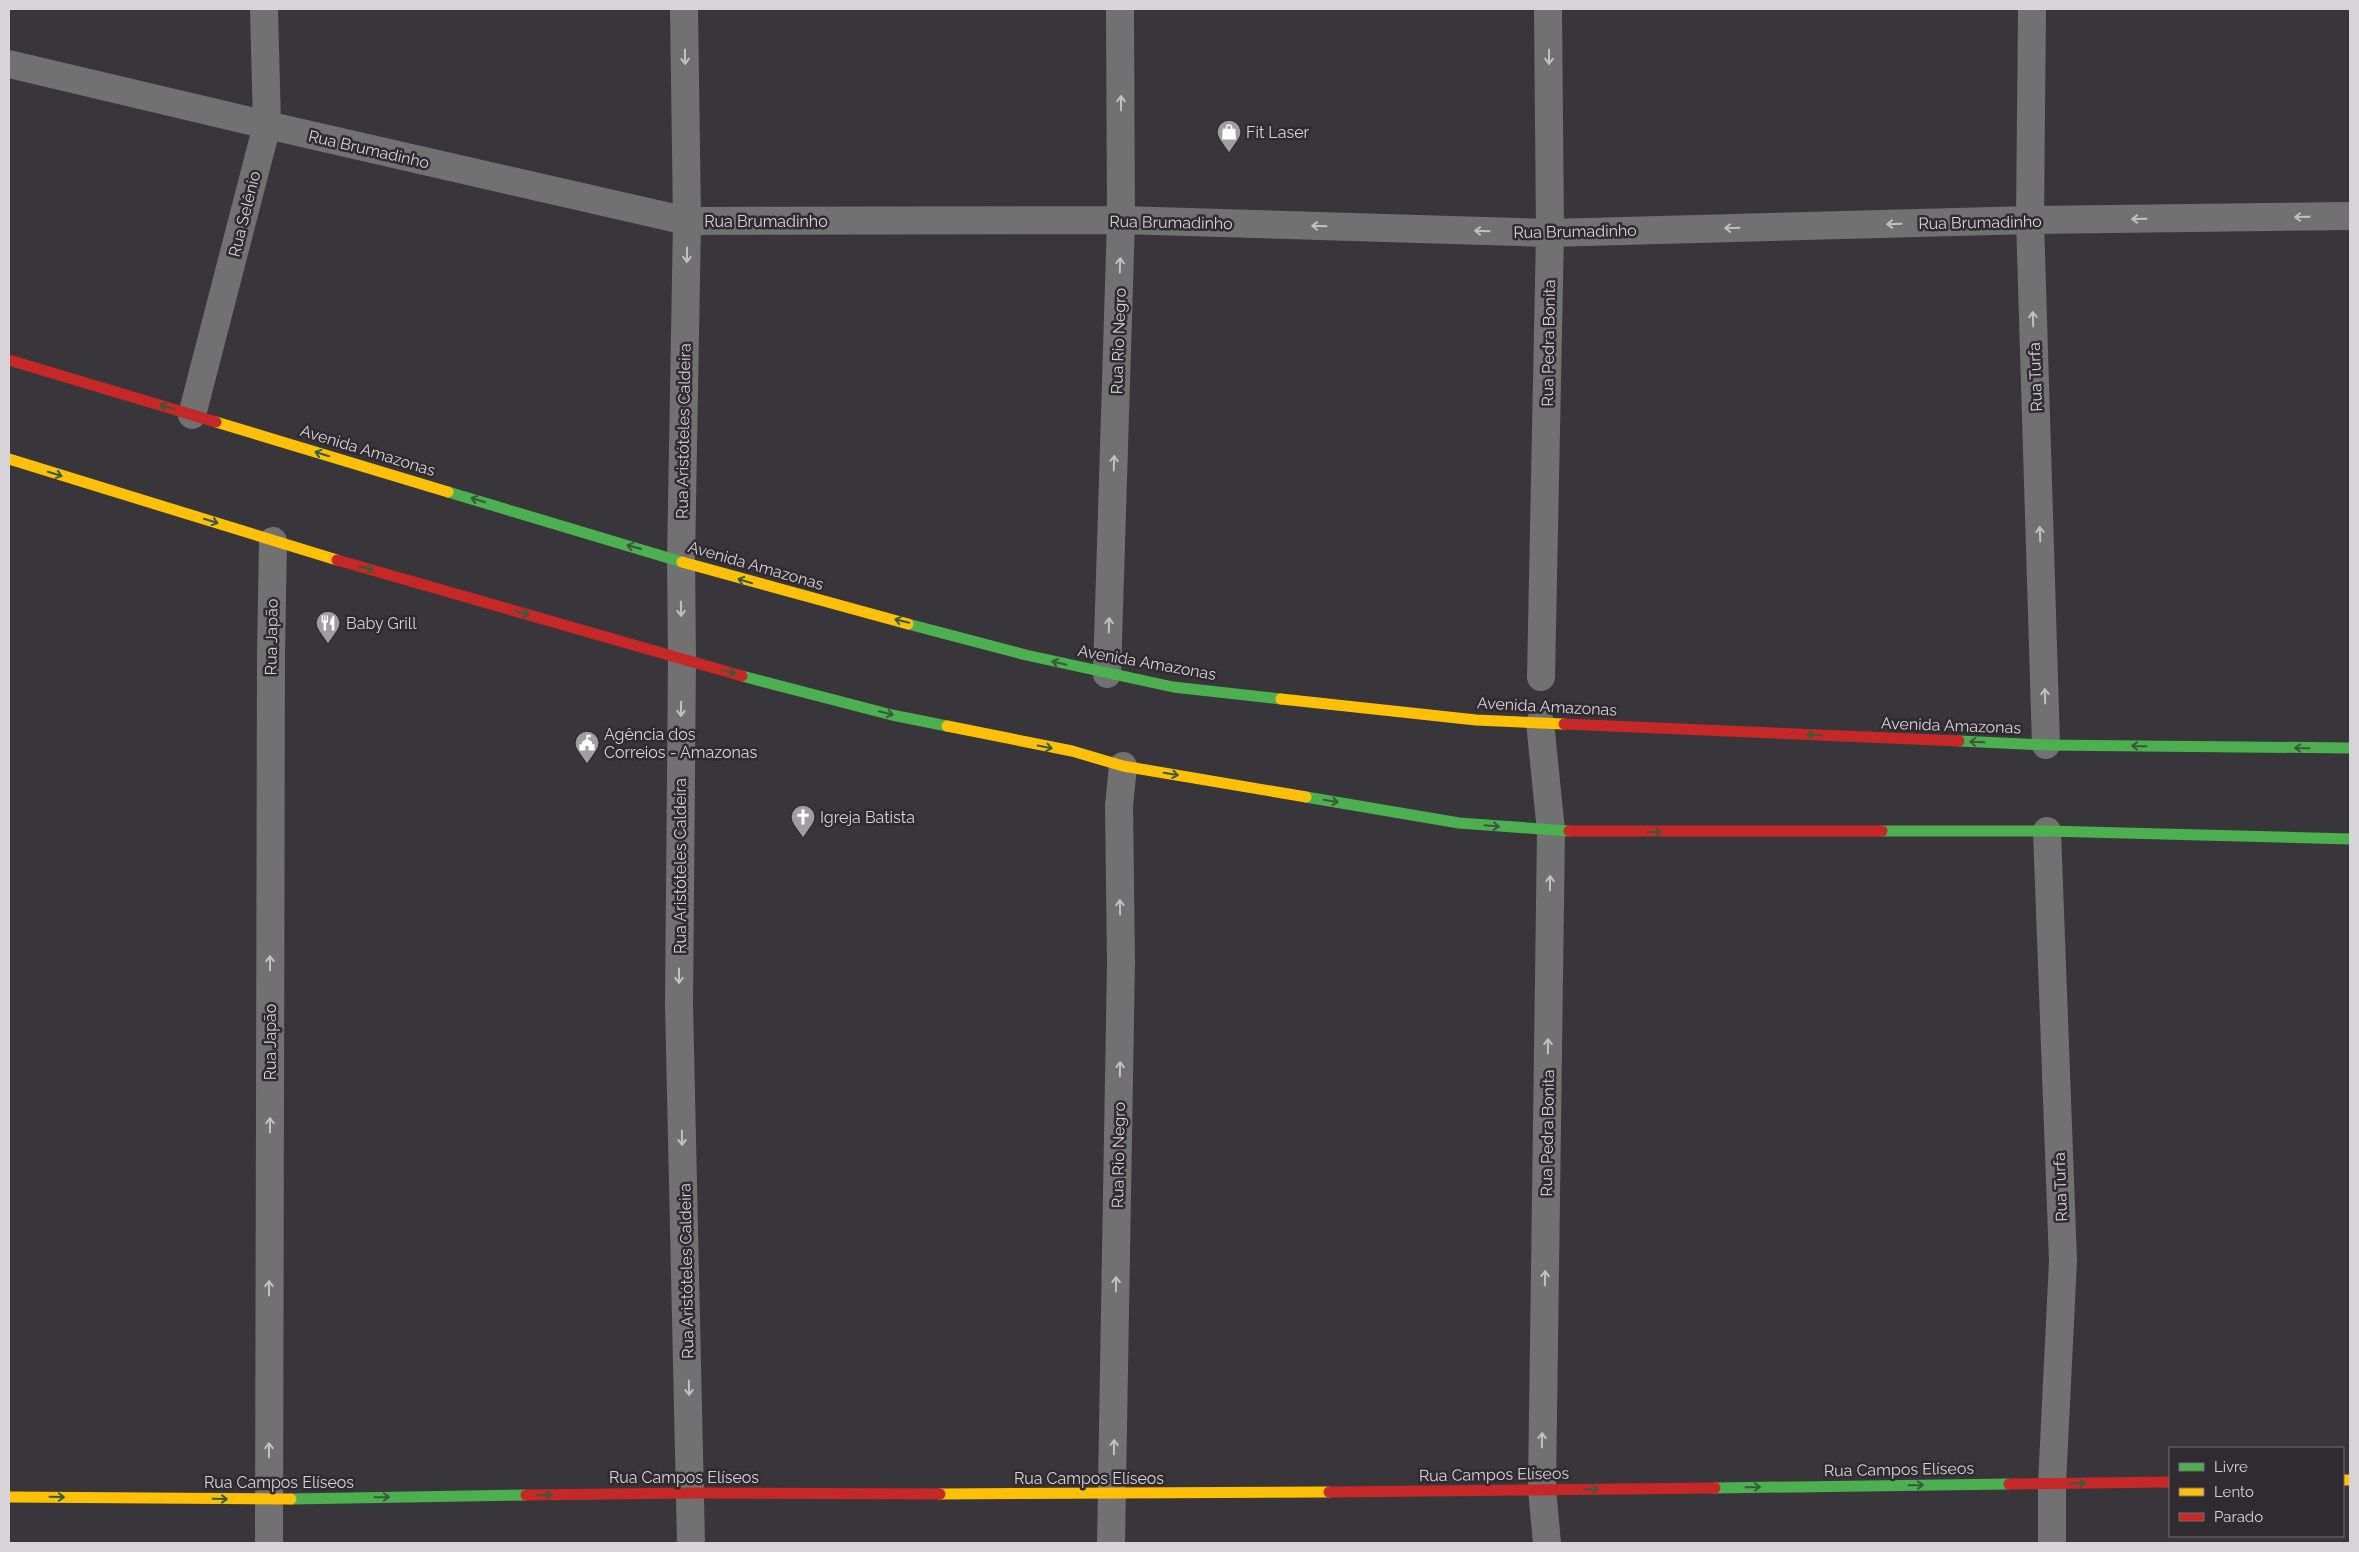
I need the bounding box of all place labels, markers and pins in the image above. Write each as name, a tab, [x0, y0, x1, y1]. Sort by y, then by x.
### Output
shop icon: Fit Laser	[1216, 119, 1242, 153]
place label: Fit Laser	[1246, 123, 1310, 142]
restaurant icon: Baby Grill	[315, 610, 341, 644]
place label: Baby Grill	[346, 614, 417, 633]
place label: Agência dos Correios - Amazonas	[604, 725, 758, 762]
public building icon: Agência dos Correios - Amazonas	[574, 730, 600, 764]
church icon: Igreja Batista	[790, 804, 816, 838]
place label: Igreja Batista	[820, 808, 915, 827]

